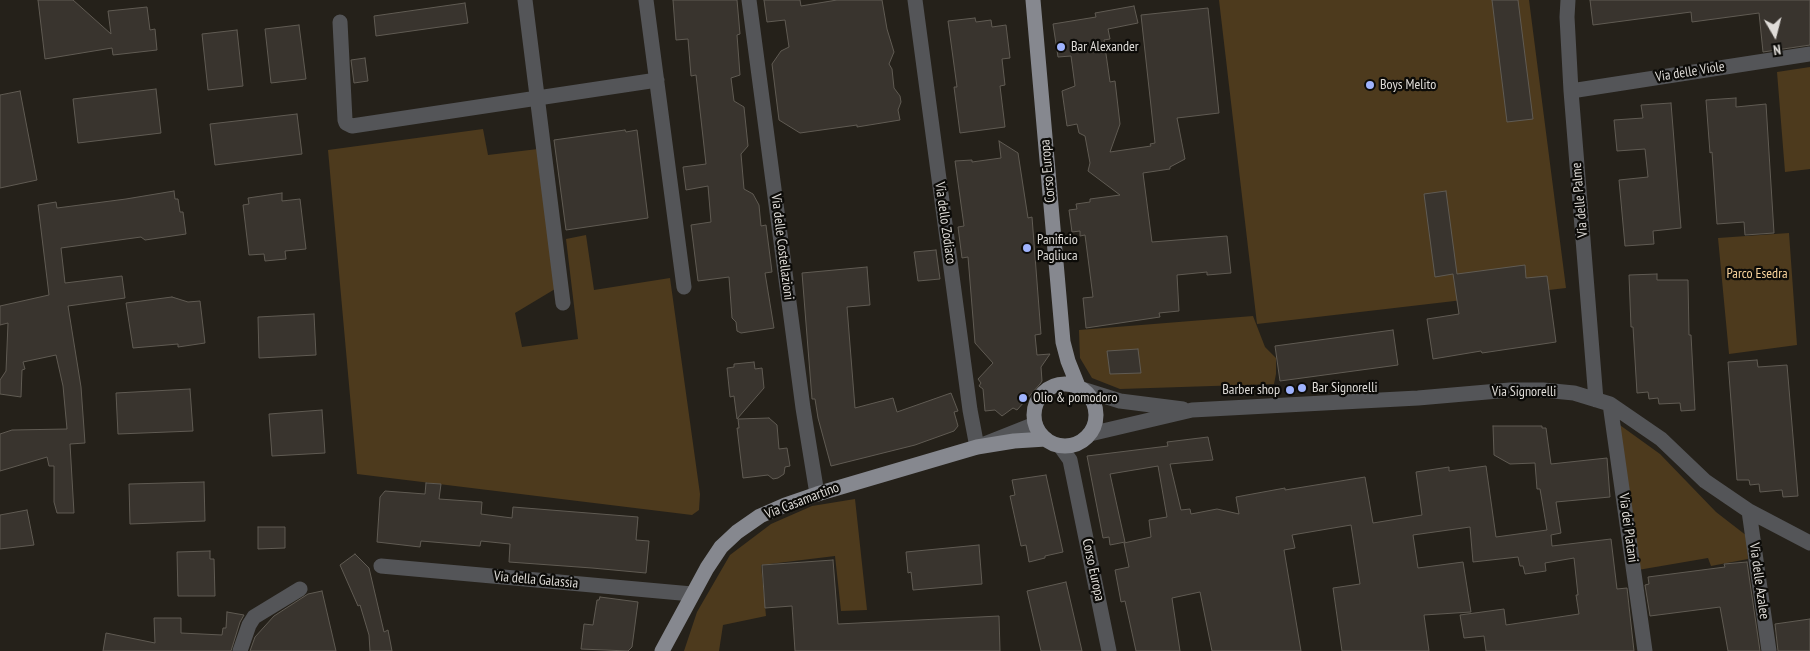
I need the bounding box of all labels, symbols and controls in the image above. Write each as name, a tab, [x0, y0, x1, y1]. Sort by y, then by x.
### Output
north arrow	[1750, 10, 1800, 60]
place label: Bar Alexander	[1071, 39, 1139, 55]
text: N	[1772, 40, 1782, 59]
marker: Bar Alexander	[1055, 41, 1067, 53]
street label: Via delle Viole	[1654, 58, 1726, 86]
place label: Boys Melito	[1380, 77, 1436, 93]
marker: Boys Melito	[1364, 79, 1376, 91]
street label: Corso Europa	[1037, 139, 1059, 203]
street label: Via delle Palme	[1568, 162, 1592, 238]
street label: Via dello Zodiaco	[931, 181, 959, 265]
street label: Via delle Costellazioni	[767, 193, 797, 301]
place label: Panificio Pagliuca	[1037, 232, 1078, 264]
marker: Panificio Pagliuca	[1021, 242, 1033, 254]
park label: Parco Esedra	[1726, 266, 1788, 282]
place label: Bar Signorelli	[1312, 380, 1377, 396]
place label: Barber shop	[1222, 382, 1280, 398]
marker: Bar Signorelli	[1296, 382, 1308, 394]
marker: Barber shop	[1284, 384, 1296, 396]
street label: Via Signorelli	[1492, 384, 1556, 400]
place label: Olio & pomodoro	[1033, 390, 1117, 406]
marker: Olio & pomodoro	[1017, 392, 1029, 404]
street label: Via Casamartino	[762, 479, 842, 523]
street label: Via dei Platani	[1615, 492, 1641, 564]
street label: Corso Europa	[1078, 537, 1108, 603]
street label: Via delle Azalee	[1745, 542, 1773, 620]
street label: Via della Galassia	[493, 568, 579, 592]

